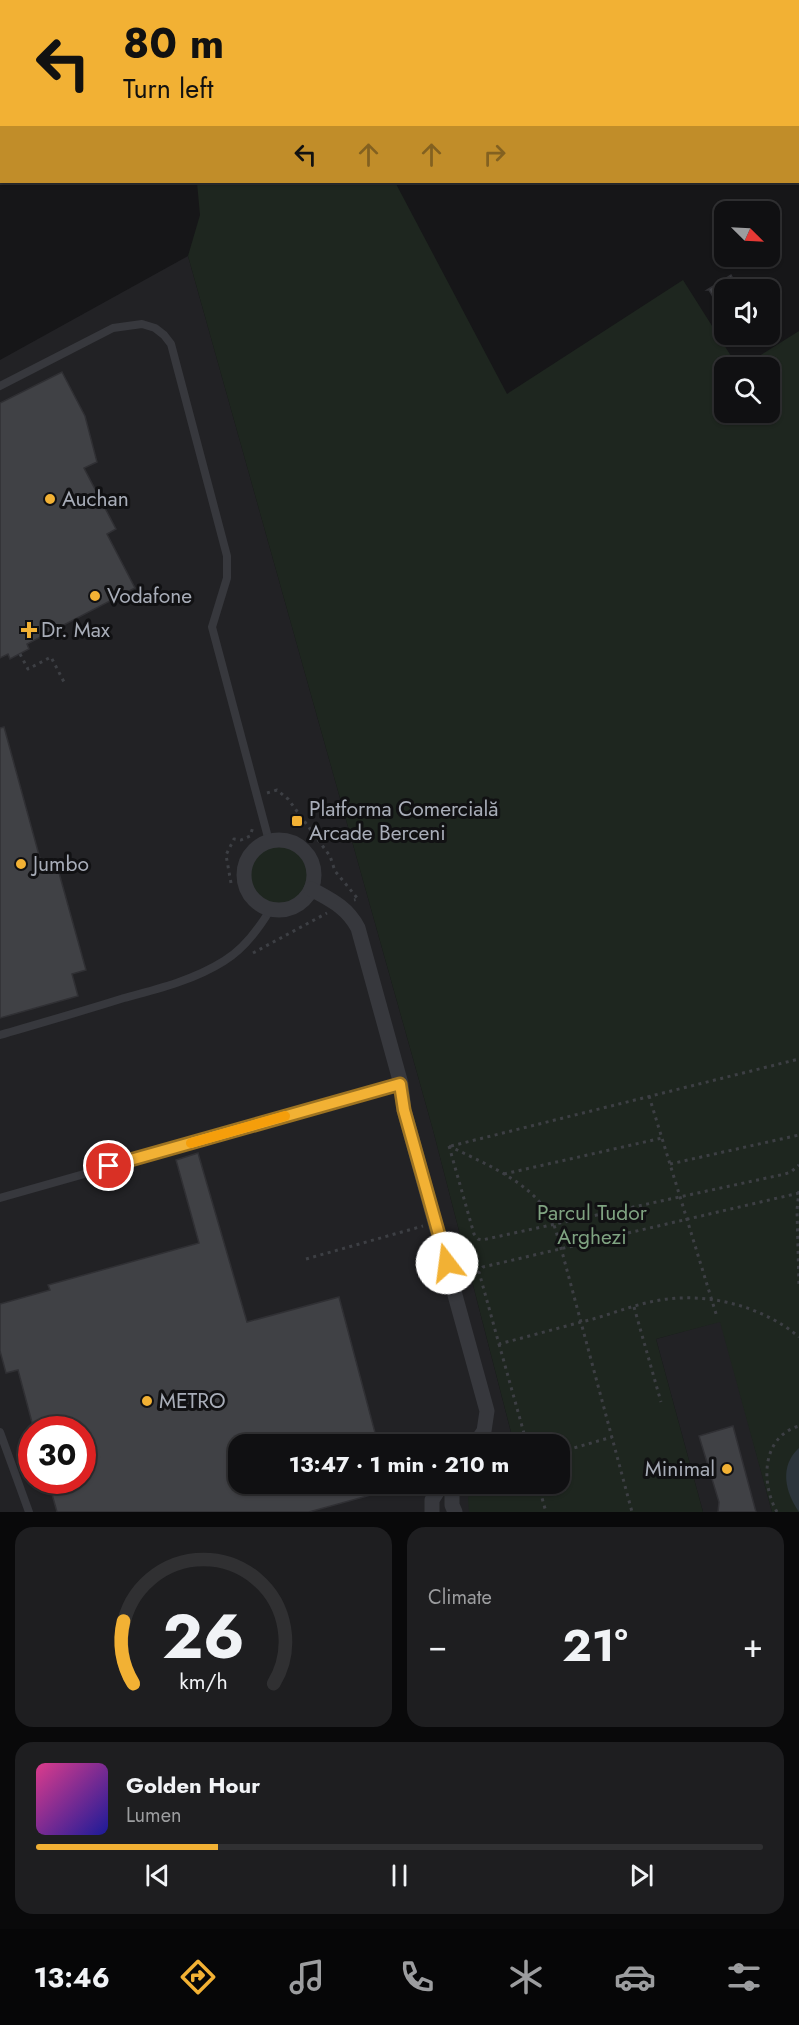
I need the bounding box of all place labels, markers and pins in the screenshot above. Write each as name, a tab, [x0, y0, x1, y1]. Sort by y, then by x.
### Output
place label: Auchan	[62, 484, 129, 514]
marker: Auchan	[43, 492, 57, 506]
place label: Vodafone	[107, 581, 192, 611]
marker: Vodafone	[88, 589, 102, 603]
place label: Dr. Max	[41, 615, 110, 645]
marker: Dr. Max	[22, 623, 36, 637]
place label: Platforma Comercială Arcade Berceni	[309, 794, 498, 848]
marker: Platforma Comercială Arcade Berceni	[290, 814, 304, 828]
place label: Jumbo	[30, 849, 89, 879]
marker: Jumbo	[14, 857, 28, 871]
pin	[83, 1140, 134, 1191]
place label: METRO	[159, 1386, 226, 1416]
marker: METRO	[140, 1394, 154, 1408]
place label: Minimal	[645, 1454, 715, 1484]
marker: Minimal	[720, 1462, 734, 1476]

